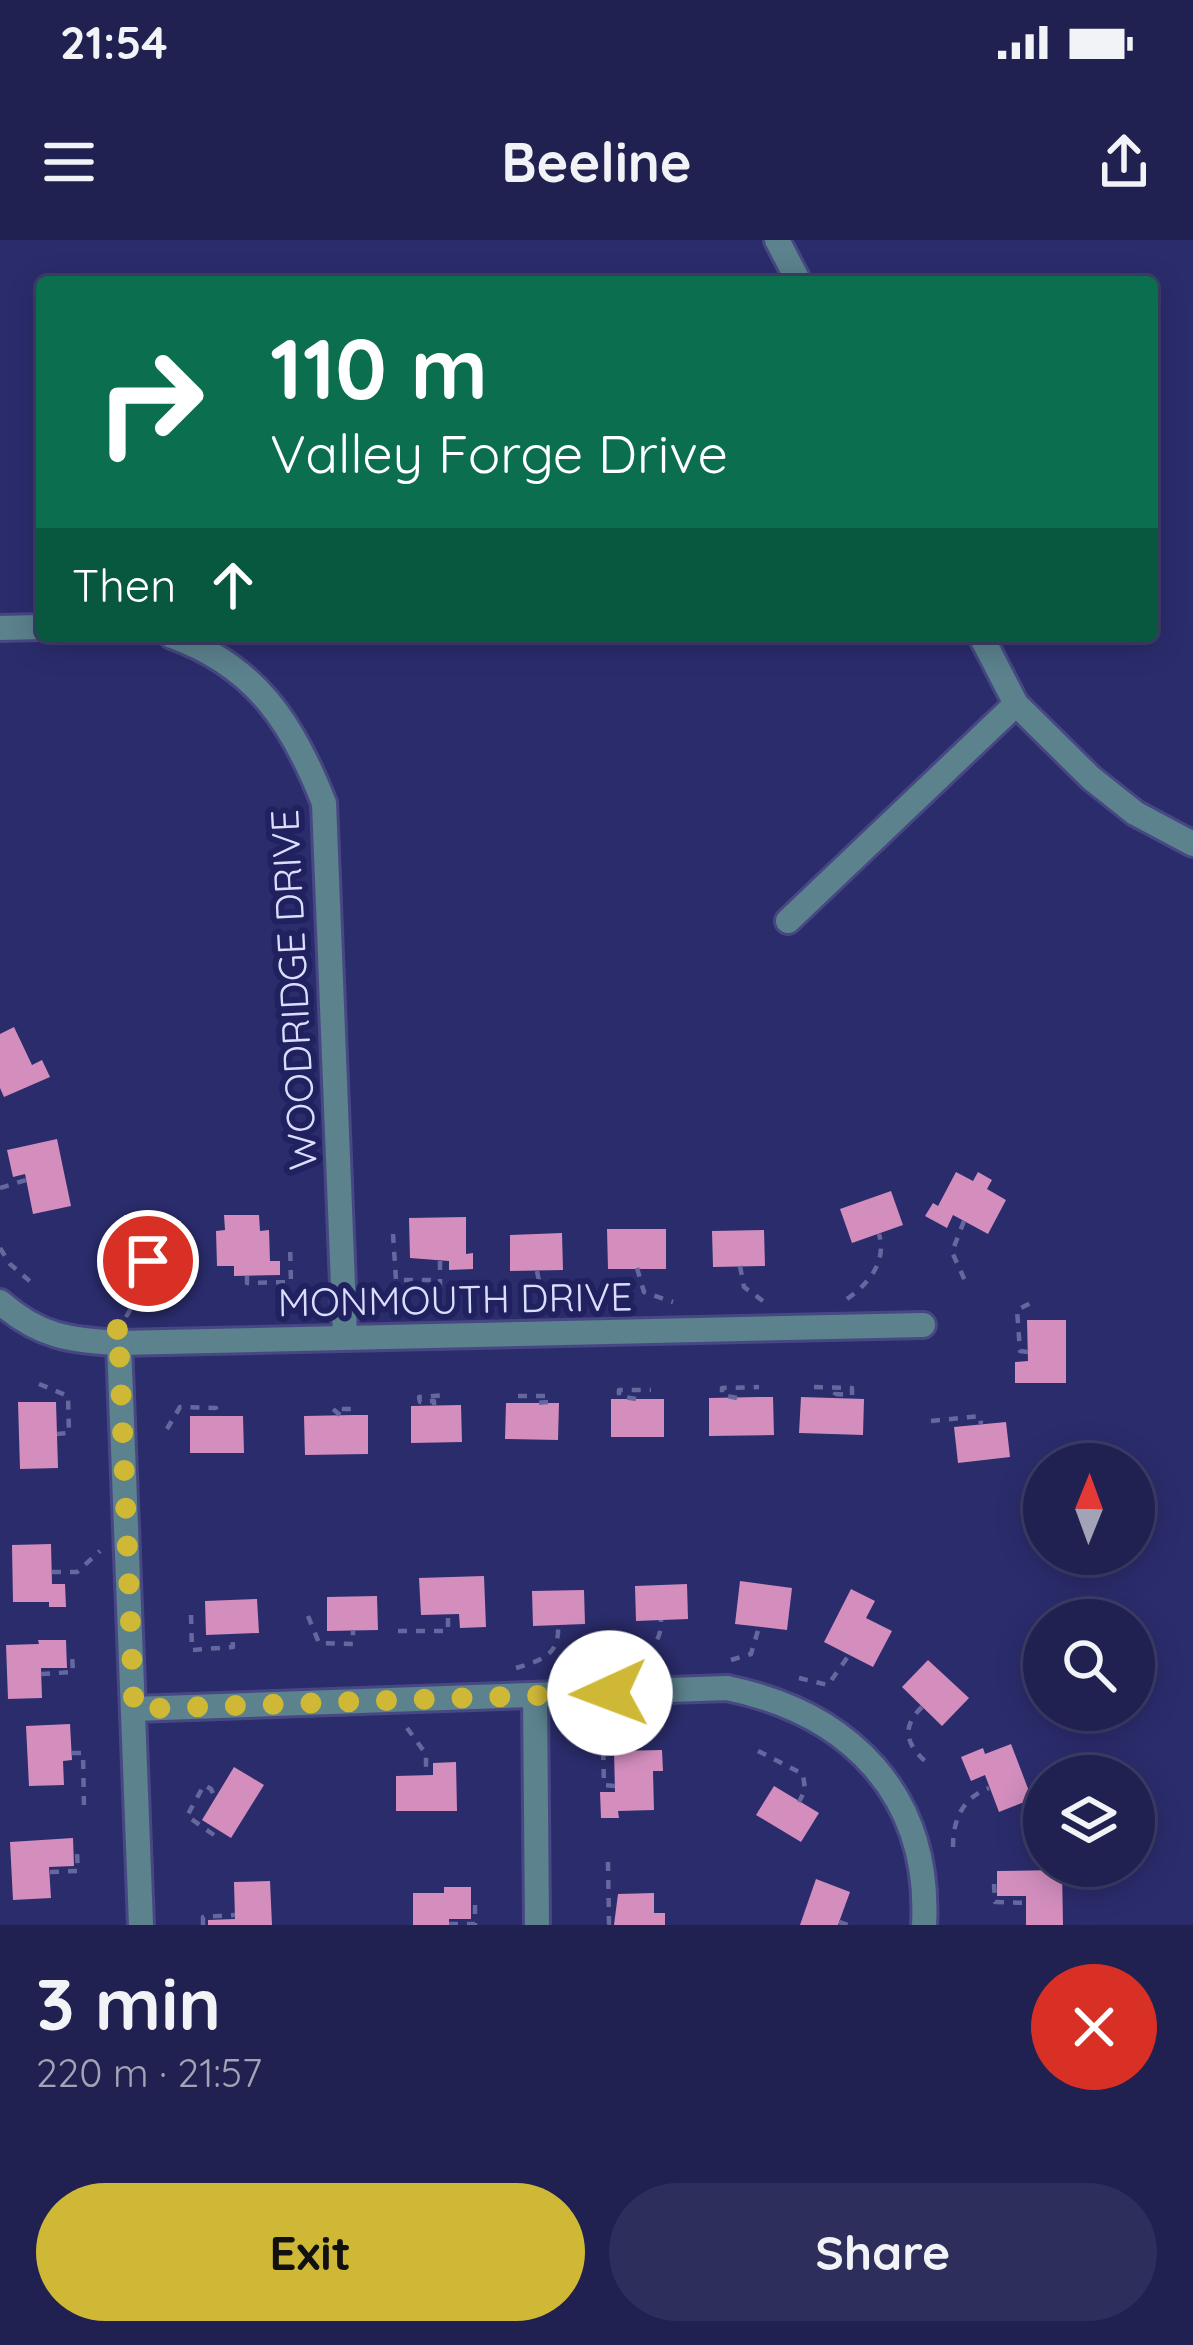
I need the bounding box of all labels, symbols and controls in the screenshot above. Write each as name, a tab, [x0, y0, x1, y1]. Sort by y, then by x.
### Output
text: 21:54	[60, 14, 168, 70]
text: Beeline	[501, 128, 692, 196]
icon: menu	[36, 129, 102, 195]
icon: share	[1091, 129, 1157, 195]
text: 110 m	[270, 315, 488, 420]
icon: right	[72, 324, 228, 480]
text: Valley Forge Drive	[270, 419, 728, 487]
icon: ahead	[200, 552, 266, 618]
text: Then	[72, 557, 176, 613]
street label: WOODRIDGE DRIVE	[259, 808, 327, 1172]
pin	[97, 1210, 199, 1312]
icon: arrive	[115, 1228, 181, 1294]
street label: MONMOUTH DRIVE	[277, 1271, 633, 1327]
north arrow	[1023, 1443, 1155, 1575]
map controls	[1023, 1443, 1155, 1887]
button: search	[1023, 1599, 1155, 1731]
position arrow	[547, 1630, 673, 1756]
button: layers	[1023, 1755, 1155, 1887]
text: 3 min	[36, 1958, 221, 2048]
button: close	[1031, 1964, 1157, 2090]
text: 220 m · 21:57	[36, 2048, 262, 2097]
button: Exit	[36, 2183, 585, 2321]
button: Share	[609, 2183, 1157, 2321]

